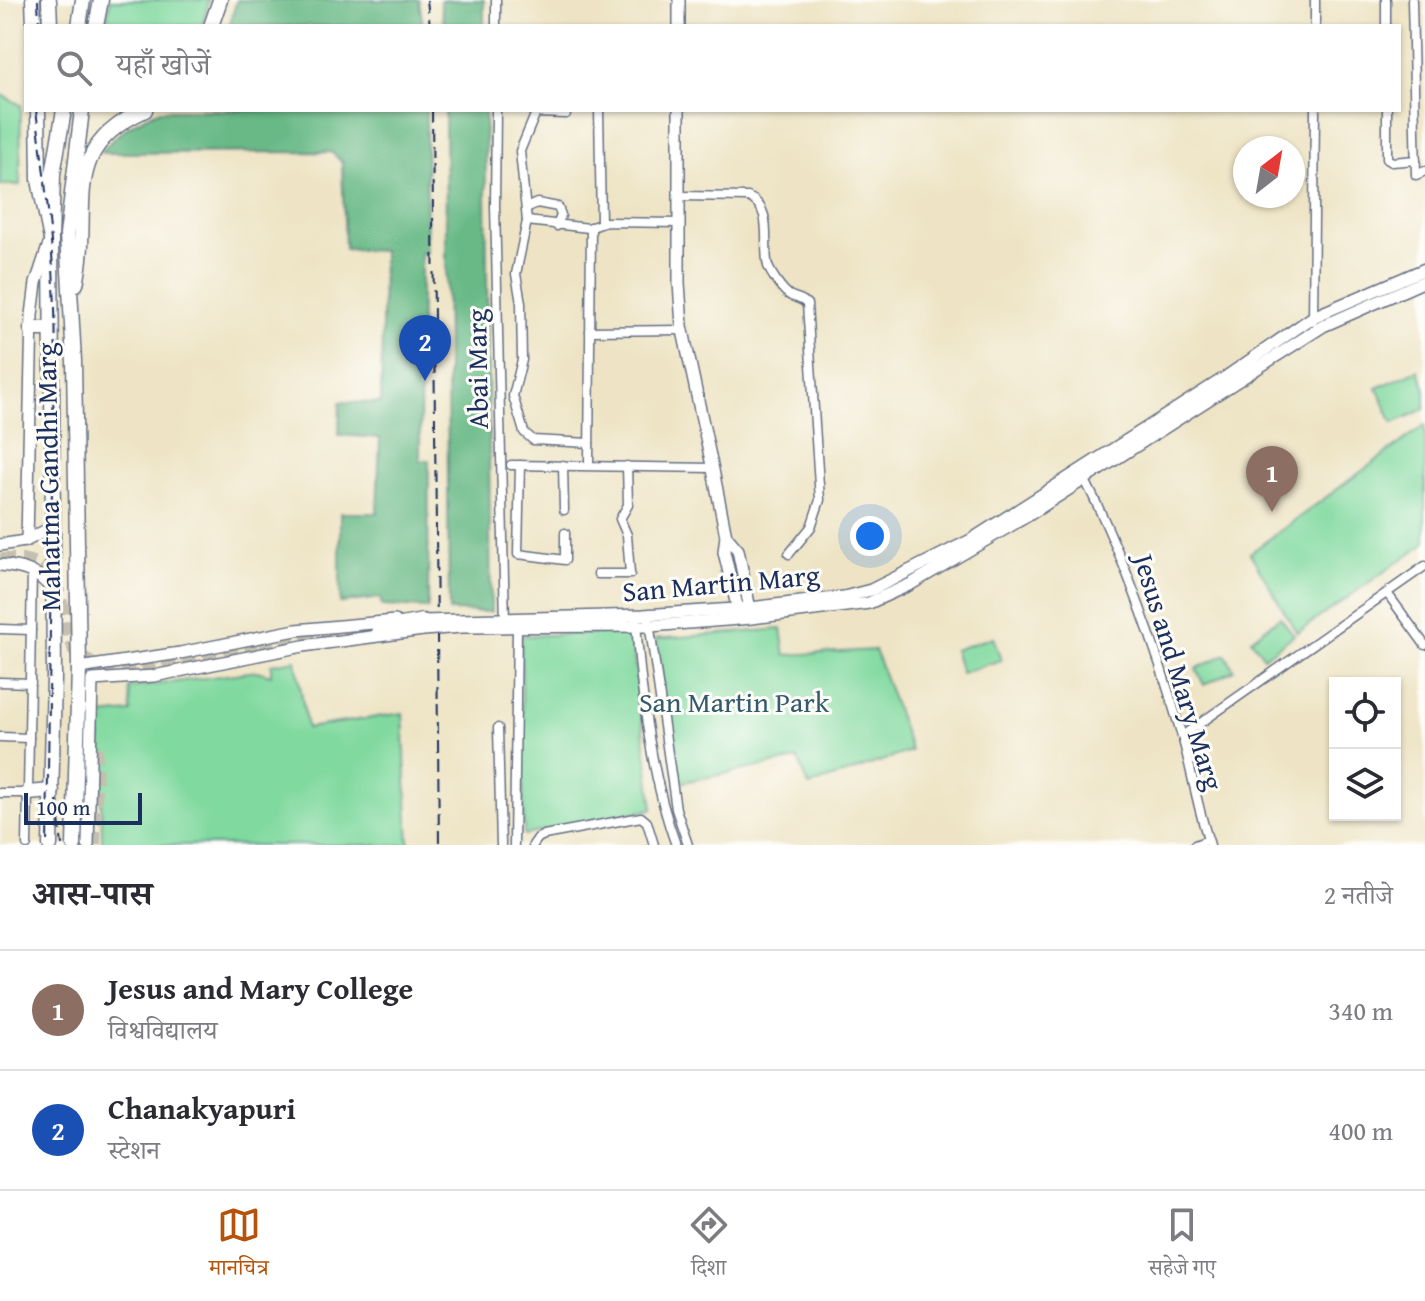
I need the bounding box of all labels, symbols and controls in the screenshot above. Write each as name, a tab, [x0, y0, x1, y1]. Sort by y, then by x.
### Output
search box	[24, 24, 1401, 112]
text: यहाँ खोजें	[116, 42, 210, 86]
icon: search	[52, 46, 96, 90]
north arrow	[1233, 136, 1305, 208]
street label: Abai Marg	[455, 308, 498, 430]
pin: 2	[399, 315, 451, 381]
street label: Mahatma Gandhi Marg	[25, 342, 70, 612]
pin: 1	[1246, 446, 1298, 512]
your location	[850, 516, 890, 556]
street label: Jesus and Mary Marg	[1123, 546, 1235, 795]
street label: San Martin Marg	[621, 553, 821, 612]
map controls	[1329, 677, 1401, 821]
button: locate	[1329, 677, 1401, 749]
park label: San Martin Park	[639, 681, 830, 722]
button: layers	[1329, 749, 1401, 821]
scale bar	[24, 789, 142, 825]
text: 100 m	[36, 791, 91, 823]
text: आस-पास	[32, 868, 152, 917]
text: 2 नतीजे	[1324, 875, 1393, 914]
text: Jesus and Mary College	[108, 966, 413, 1010]
text: 1	[51, 991, 65, 1030]
text: 340 m	[1328, 991, 1393, 1030]
text: विश्वविद्यालय	[108, 1010, 217, 1049]
text: Chanakyapuri	[108, 1086, 296, 1130]
text: 2	[51, 1111, 65, 1150]
text: 400 m	[1328, 1111, 1393, 1150]
text: स्टेशन	[108, 1130, 160, 1169]
tab: मानचित्र	[209, 1203, 269, 1289]
tab: दिशा	[687, 1203, 731, 1289]
tab: सहेजे गए	[1149, 1203, 1216, 1289]

